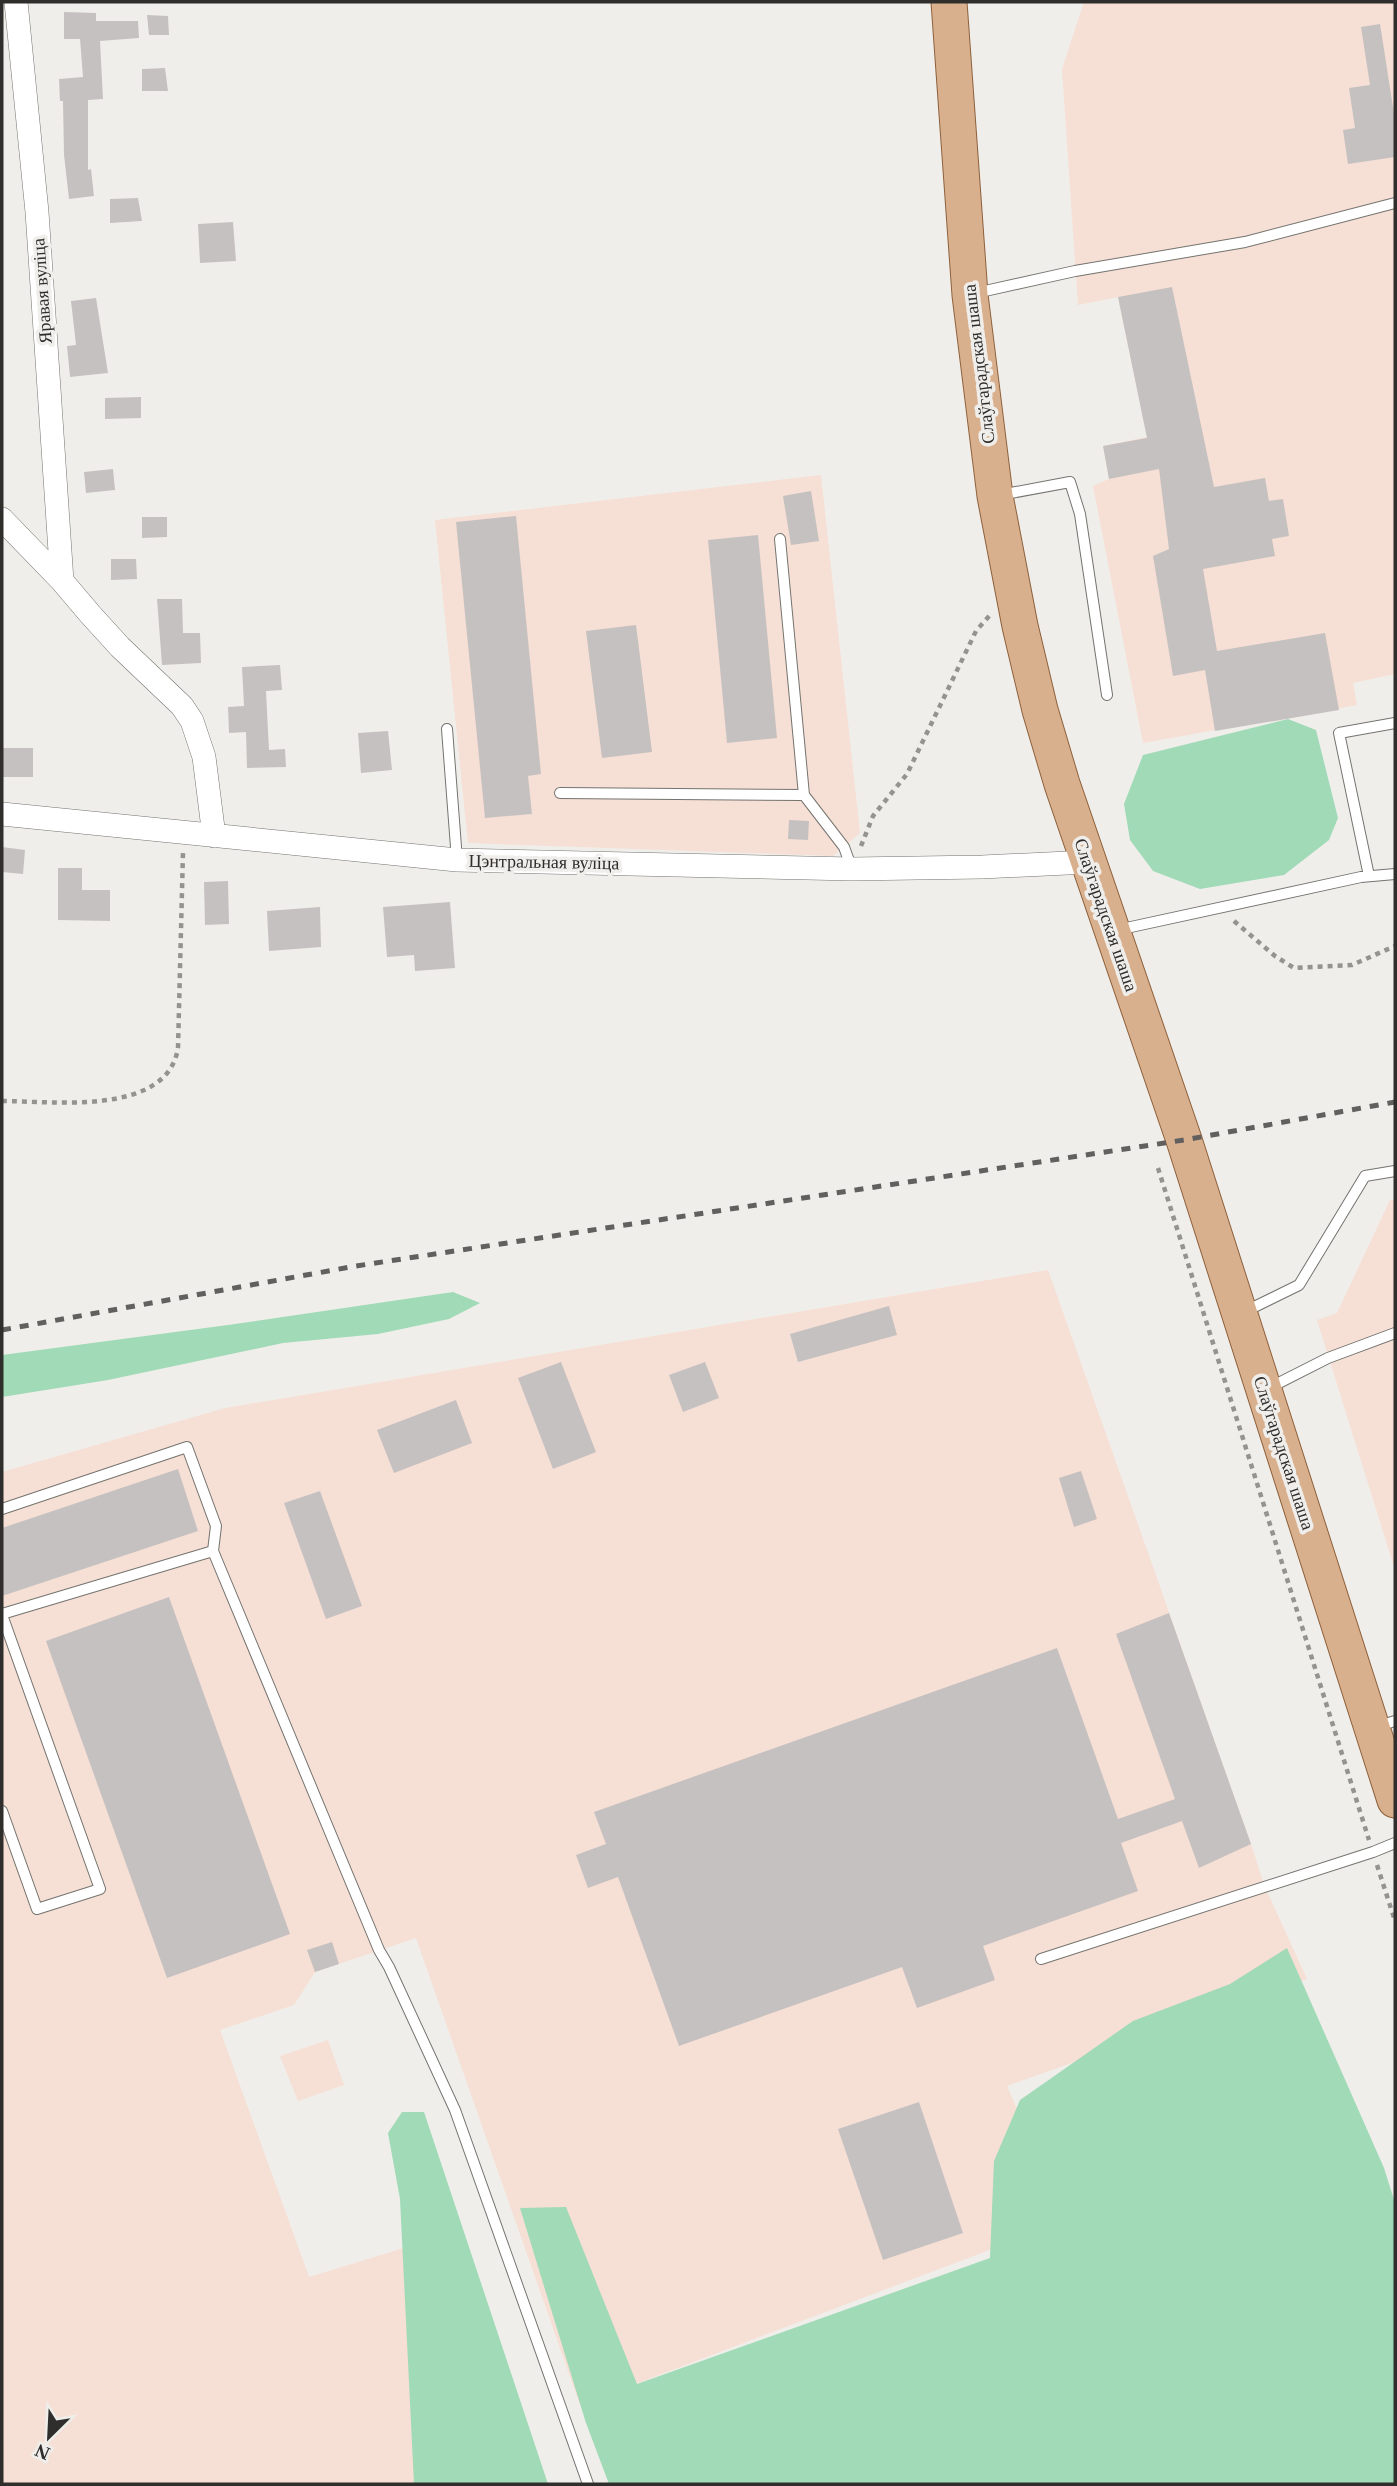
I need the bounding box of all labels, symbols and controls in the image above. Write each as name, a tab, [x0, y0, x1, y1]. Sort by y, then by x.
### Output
street label: Яравая вуліца	[28, 238, 56, 344]
street label: Слаўгарадская шаша	[959, 283, 999, 445]
street label: Слаўгарадская шаша	[1070, 836, 1142, 994]
street label: Цэнтральная вуліца	[468, 851, 620, 873]
street label: Слаўгарадская шаша	[1250, 1374, 1318, 1532]
north arrow	[14, 2402, 84, 2472]
text: N	[32, 2440, 53, 2464]

